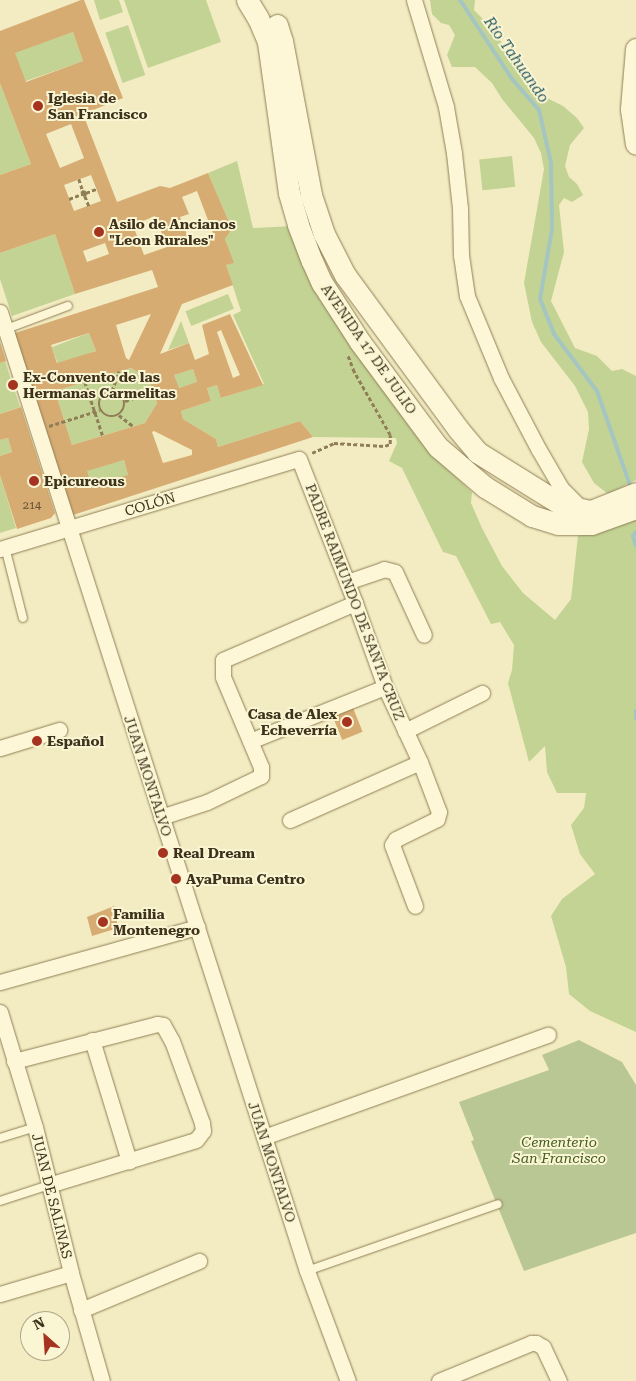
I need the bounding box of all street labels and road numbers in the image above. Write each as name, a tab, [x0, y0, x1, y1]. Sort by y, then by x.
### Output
street label: AVENIDA 17 DE JULIO	[318, 281, 420, 417]
street label: PADRE RAIMUNDO DE SANTA CRUZ	[302, 481, 408, 723]
street label: COLÓN	[123, 488, 177, 520]
street label: JUAN MONTALVO	[121, 713, 175, 839]
street label: JUAN MONTALVO	[245, 1099, 299, 1225]
street label: JUAN DE SALINAS	[28, 1132, 76, 1260]

